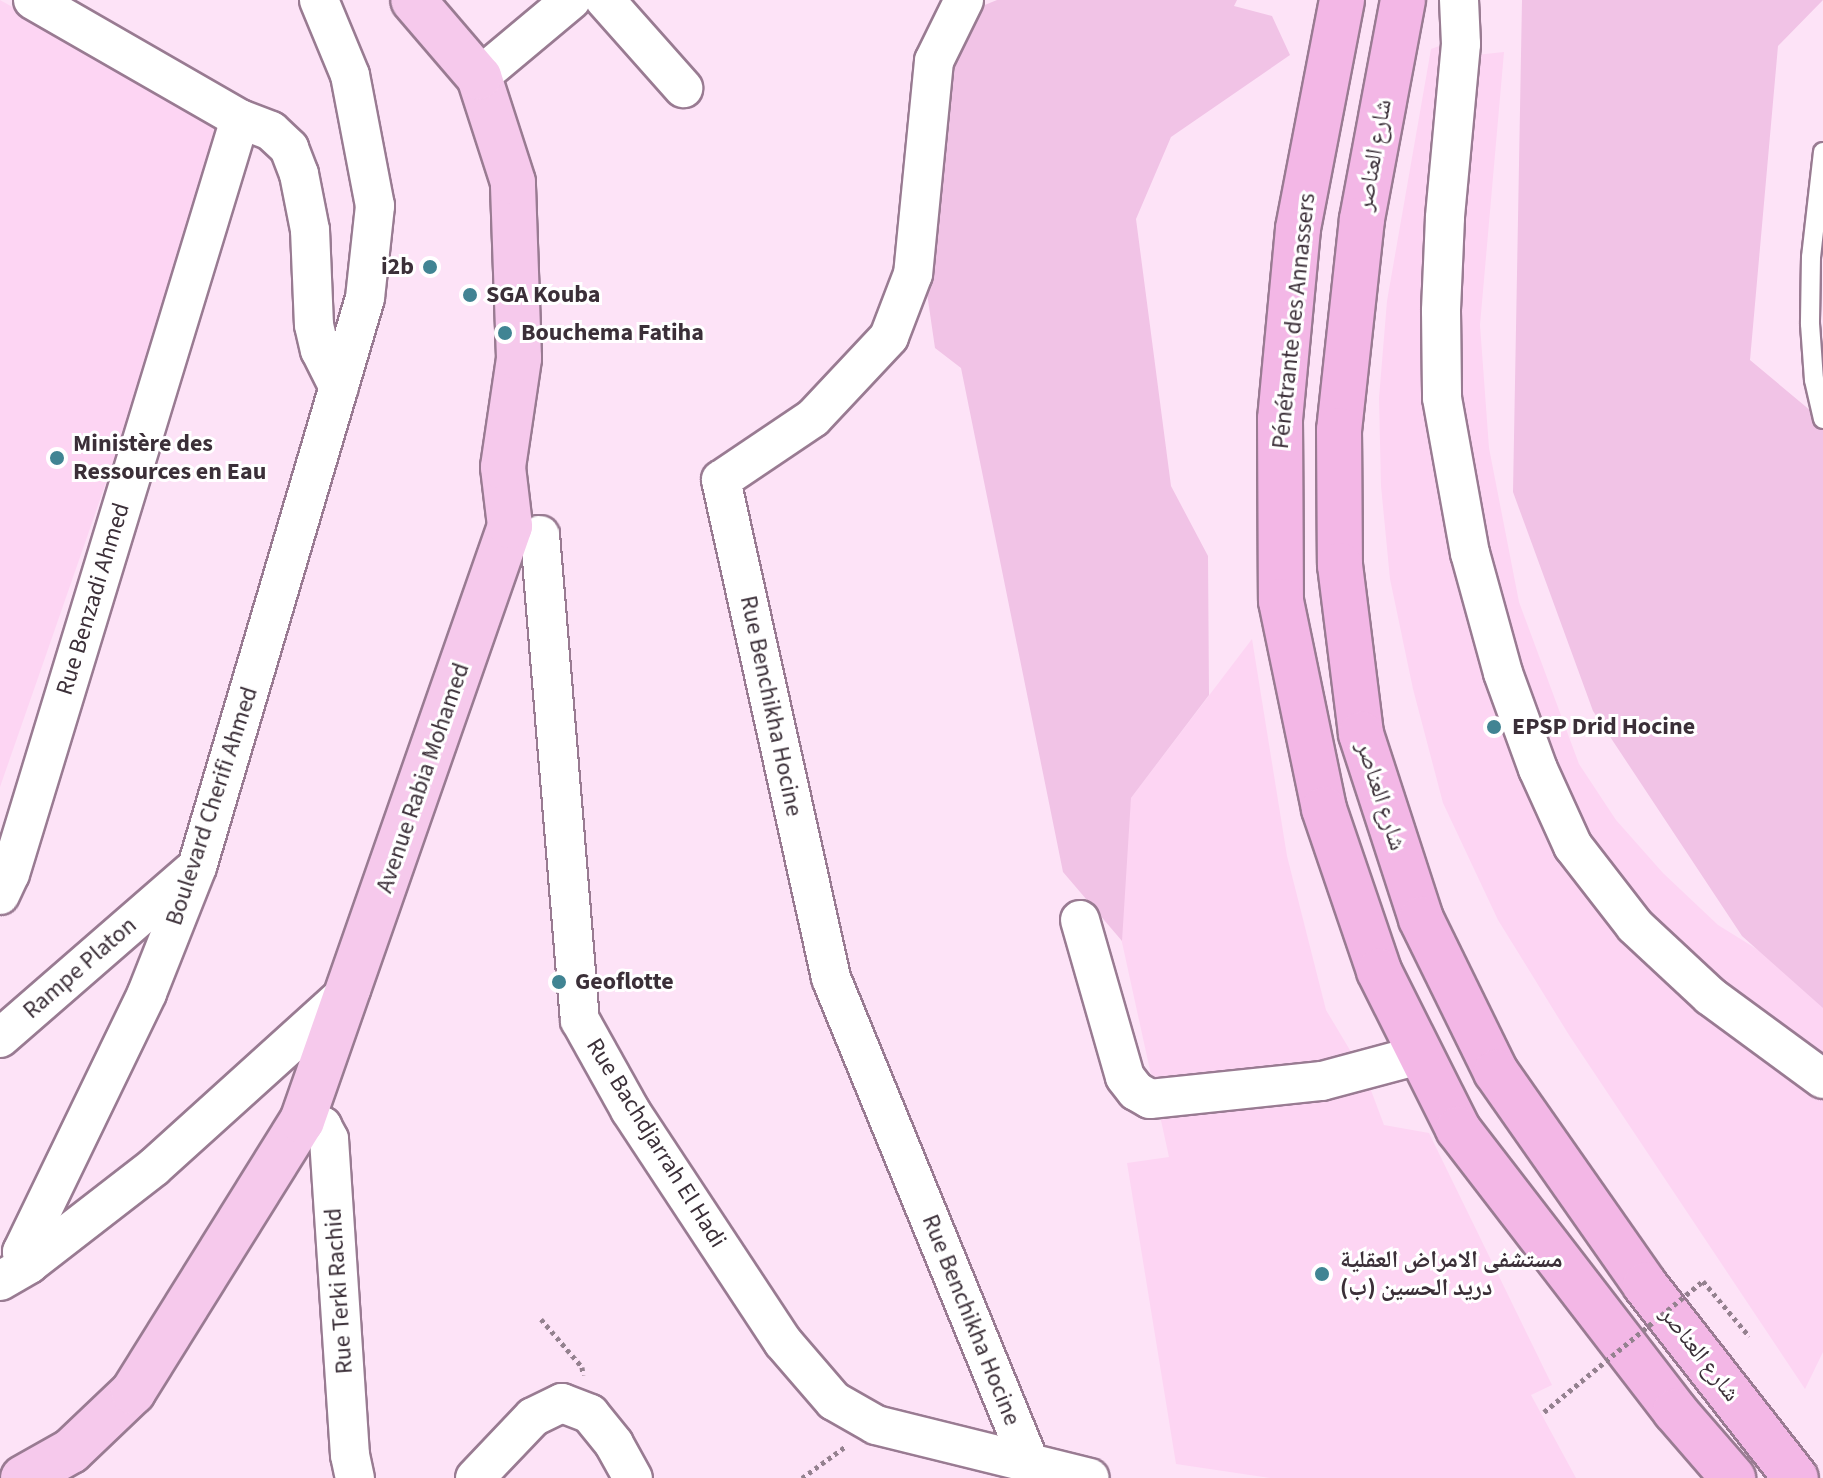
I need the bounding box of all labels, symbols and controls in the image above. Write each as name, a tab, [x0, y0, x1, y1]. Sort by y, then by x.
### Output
street label: شارع العناصر	[1350, 97, 1398, 213]
street label: Pénétrante des Annassers	[1266, 192, 1322, 450]
place label: i2b	[381, 253, 414, 281]
marker: i2b	[421, 258, 439, 276]
place label: SGA Kouba	[486, 281, 600, 309]
marker: SGA Kouba	[461, 286, 479, 304]
place label: Bouchema Fatiha	[521, 319, 704, 347]
marker: Bouchema Fatiha	[496, 324, 514, 342]
place label: Ministère des Ressources en Eau	[73, 430, 266, 486]
marker: Ministère des Ressources en Eau	[48, 449, 66, 467]
street label: Rue Benzadi Ahmed	[50, 499, 136, 699]
street label: Rue Benchikha Hocine	[734, 593, 808, 819]
street label: Avenue Rabia Mohamed	[370, 659, 476, 897]
street label: Boulevard Cherifi Ahmed	[160, 683, 264, 929]
place label: EPSP Drid Hocine	[1512, 713, 1695, 741]
marker: EPSP Drid Hocine	[1483, 716, 1505, 738]
street label: شارع العناصر	[1350, 738, 1412, 854]
street label: Rampe Platon	[17, 911, 143, 1025]
place label: Geoflotte	[575, 968, 674, 996]
marker: Geoflotte	[550, 973, 568, 991]
street label: Rue Bachdjarrah El Hadi	[580, 1033, 732, 1253]
street label: Rue Terki Rachid	[319, 1207, 359, 1375]
street label: Rue Benchikha Hocine	[916, 1210, 1026, 1430]
place label: مستشفى الامراض العقلية دريد الحسين (ب)	[1340, 1246, 1563, 1302]
marker: مستشفى الامراض العقلية دريد الحسين (ب)	[1311, 1263, 1333, 1285]
street label: شارع العناصر	[1654, 1301, 1746, 1407]

